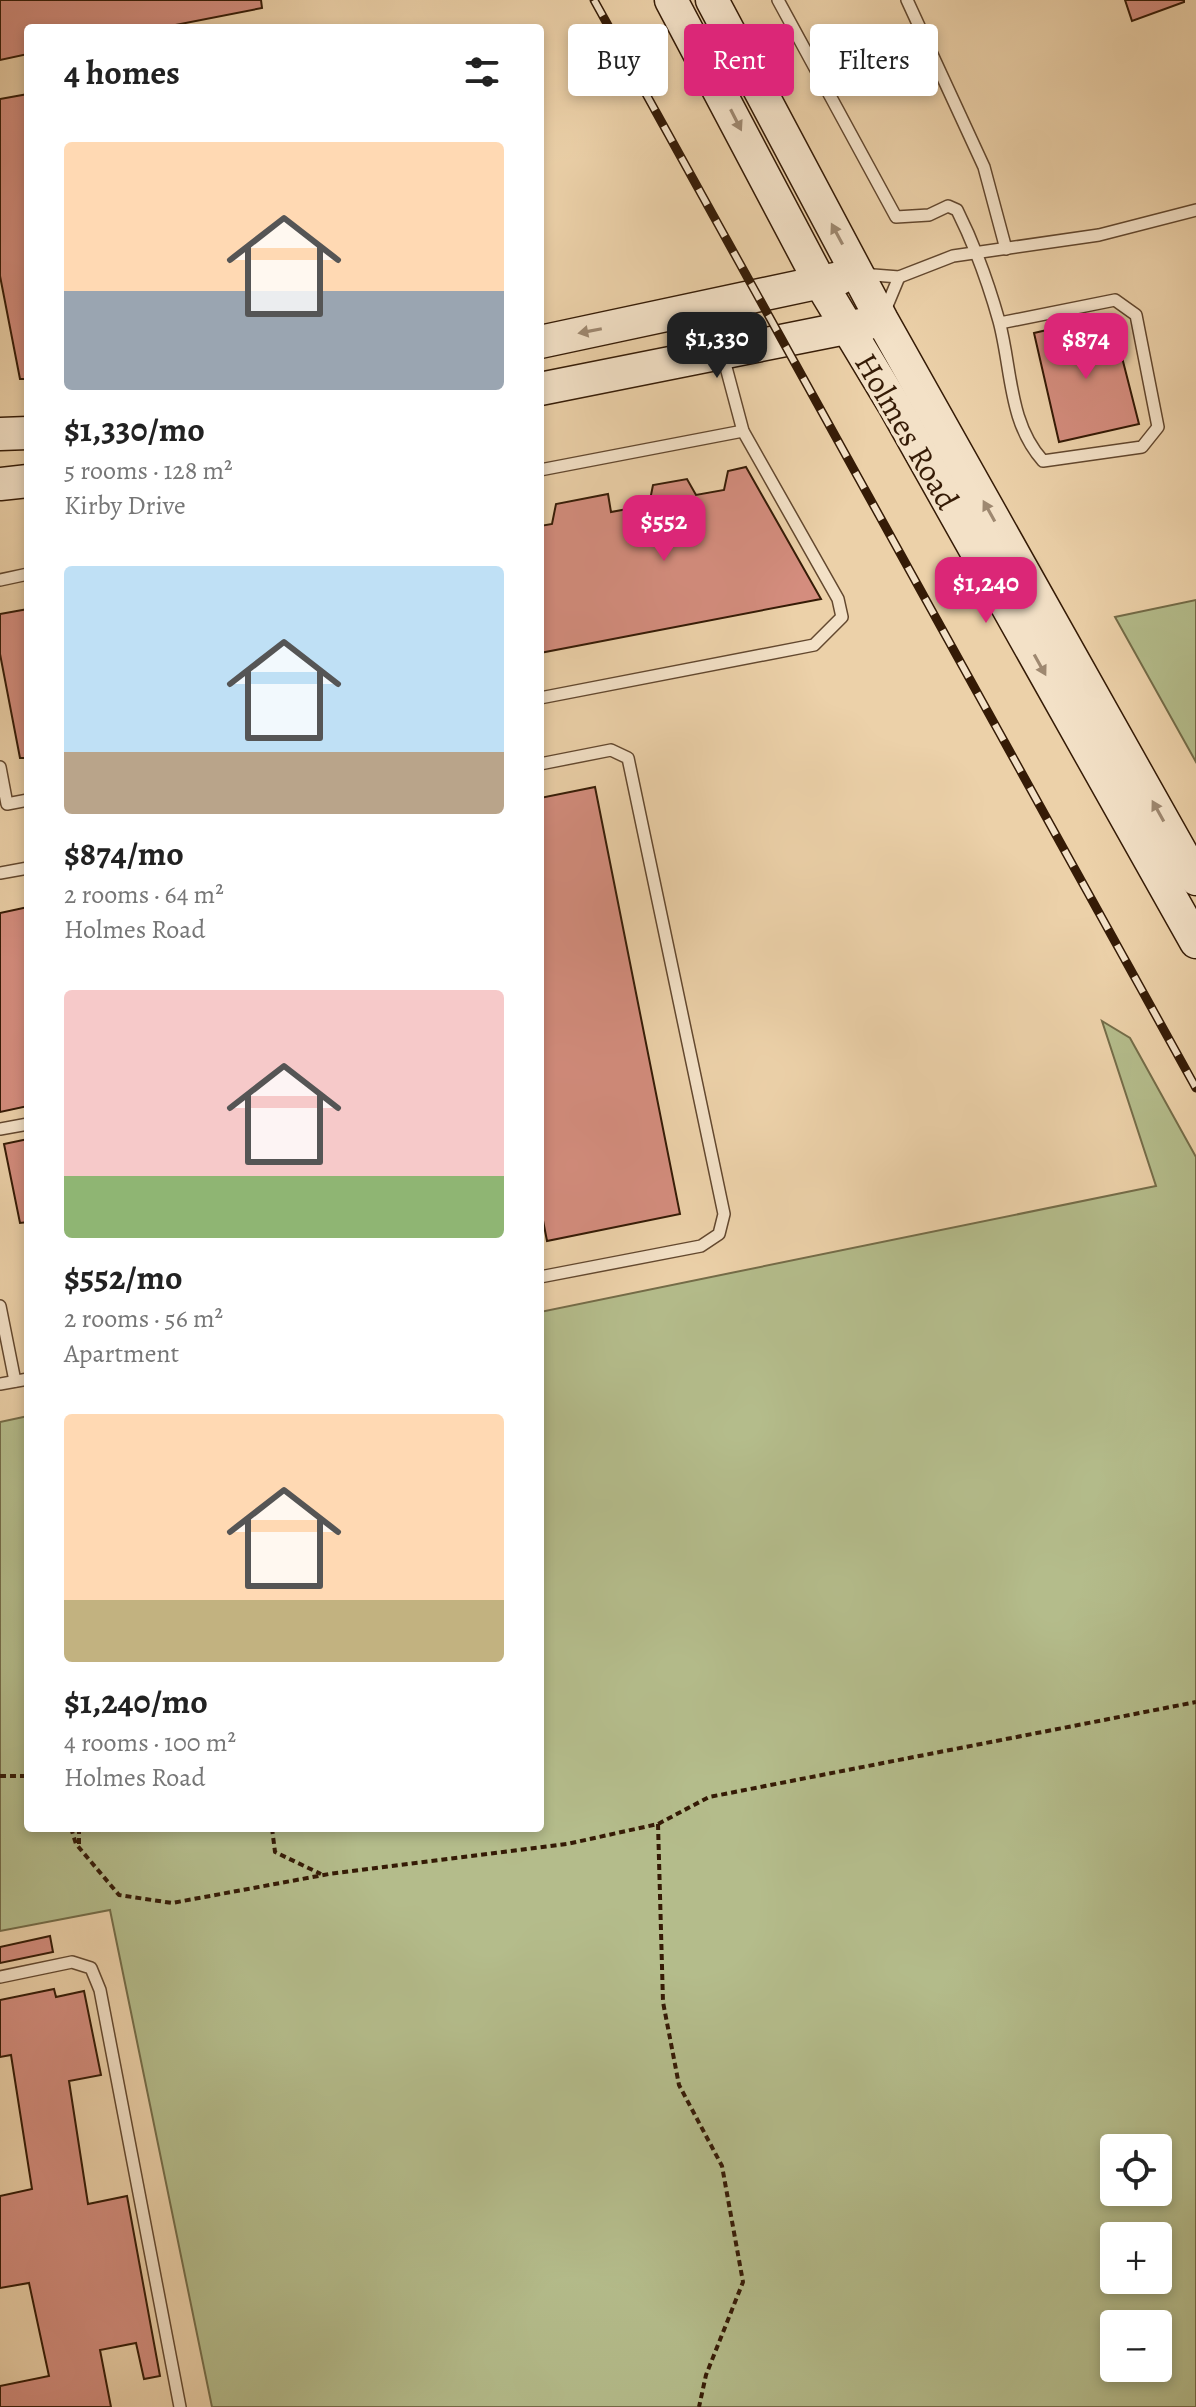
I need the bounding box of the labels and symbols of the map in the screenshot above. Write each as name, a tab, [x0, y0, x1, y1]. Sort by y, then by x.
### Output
one-way arrow	[730, 109, 743, 132]
one-way arrow	[831, 223, 845, 245]
pin: $1,330	[652, 312, 782, 380]
pin: $874	[1039, 313, 1133, 381]
one-way arrow	[578, 326, 603, 338]
street label: Holmes Road	[844, 345, 970, 518]
pin: $552	[617, 495, 711, 563]
one-way arrow	[982, 500, 996, 522]
pin: $1,240	[921, 557, 1051, 625]
one-way arrow	[1033, 654, 1047, 676]
one-way arrow	[1151, 800, 1165, 822]

